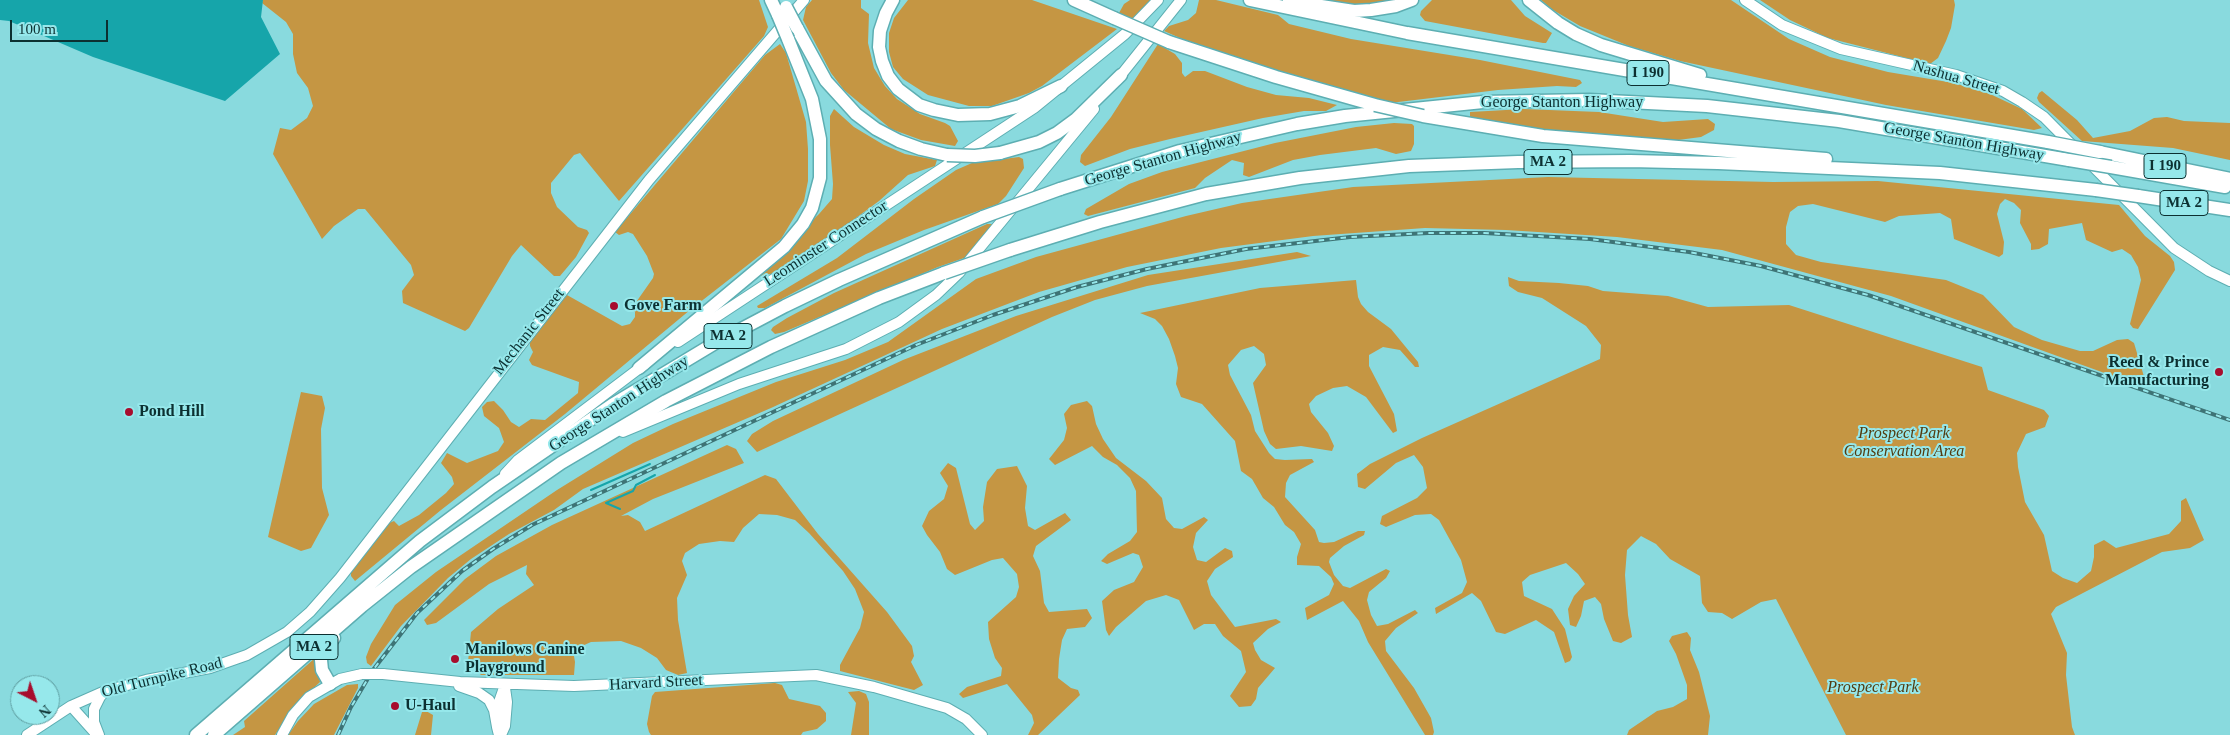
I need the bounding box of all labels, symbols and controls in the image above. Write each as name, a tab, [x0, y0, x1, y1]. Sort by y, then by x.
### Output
scale bar	[12, 10, 110, 42]
text: 100 m	[18, 21, 56, 37]
street label: Nashua Street	[1910, 56, 2002, 100]
road number: I 190	[1627, 60, 1669, 86]
street label: George Stanton Highway	[1481, 93, 1643, 113]
street label: George Stanton Highway	[1882, 118, 2046, 166]
street label: George Stanton Highway	[1082, 127, 1244, 191]
road number: MA 2	[1524, 150, 1572, 174]
road number: I 190	[2144, 154, 2186, 178]
road number: MA 2	[2160, 190, 2208, 216]
street label: Leominster Connector	[761, 197, 891, 291]
street label: Mechanic Street	[489, 285, 569, 379]
place label: Gove Farm	[624, 296, 702, 316]
marker: Gove Farm	[608, 300, 620, 312]
road number: MA 2	[704, 324, 752, 348]
street label: George Stanton Highway	[546, 352, 692, 456]
place label: Reed & Prince Manufacturing	[2105, 353, 2209, 391]
marker: Reed & Prince Manufacturing	[2213, 366, 2225, 378]
place label: Pond Hill	[139, 402, 204, 422]
marker: Pond Hill	[123, 406, 135, 418]
park label: Prospect Park Conservation Area	[1844, 424, 1964, 462]
road number: MA 2	[290, 634, 338, 660]
place label: Manilows Canine Playground	[465, 640, 585, 678]
marker: Manilows Canine Playground	[449, 653, 461, 665]
street label: Old Turnpike Road	[100, 654, 224, 702]
street label: Harvard Street	[609, 671, 703, 695]
north arrow	[10, 675, 60, 725]
park label: Prospect Park	[1827, 678, 1919, 698]
place label: U-Haul	[405, 696, 456, 716]
marker: U-Haul	[389, 700, 401, 712]
text: N	[36, 702, 53, 720]

